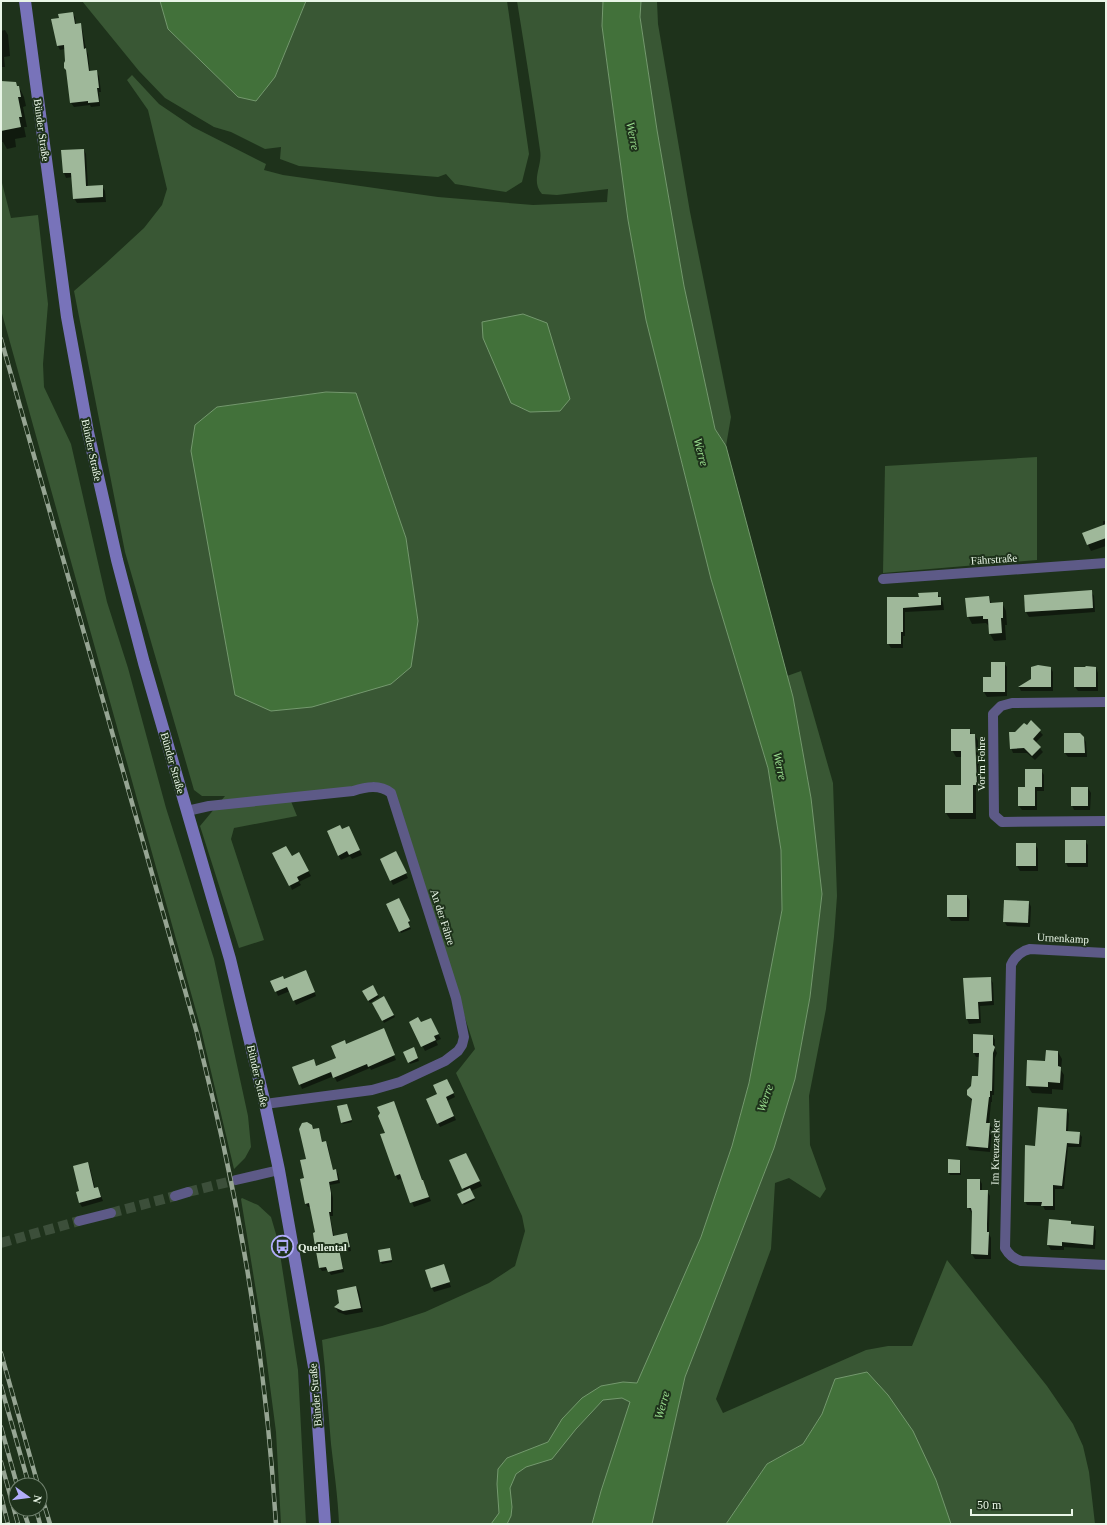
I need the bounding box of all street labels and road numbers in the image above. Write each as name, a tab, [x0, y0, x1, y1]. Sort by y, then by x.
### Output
street label: Bünder Straße	[32, 98, 52, 162]
street label: Bünder Straße	[80, 418, 104, 482]
street label: Fährstraße	[970, 551, 1018, 567]
street label: Bünder Straße	[159, 731, 188, 795]
street label: Vor'm Fohre	[975, 737, 987, 791]
street label: An der Fähre	[428, 888, 458, 947]
street label: Urnenkamp	[1037, 931, 1090, 945]
street label: Bünder Straße	[245, 1044, 271, 1108]
street label: Im Kreuzacker	[988, 1119, 1002, 1185]
street label: Bünder Straße	[306, 1363, 324, 1427]

